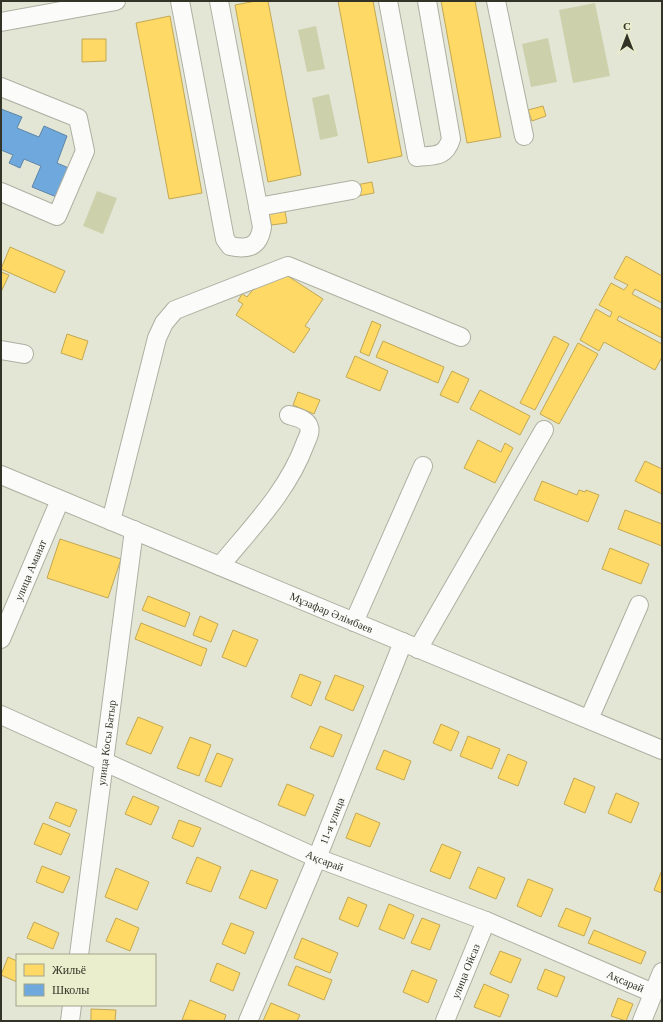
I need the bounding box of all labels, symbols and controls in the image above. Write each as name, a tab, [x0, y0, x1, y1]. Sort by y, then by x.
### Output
north arrow	[607, 16, 647, 56]
text: С	[623, 20, 631, 32]
street label: улица Аманат	[12, 538, 49, 602]
street label: Мұзафар Әлімбаев	[288, 590, 375, 635]
street label: улица Косы Батыр	[95, 699, 118, 786]
street label: 11-я улица	[317, 796, 347, 846]
street label: Ақсарай	[304, 848, 345, 873]
street label: улица Ойсаз	[449, 942, 482, 1000]
legend	[16, 954, 156, 1006]
text: Жильё	[52, 963, 86, 977]
street label: Ақсарай	[605, 968, 646, 994]
text: Школы	[52, 983, 89, 997]

